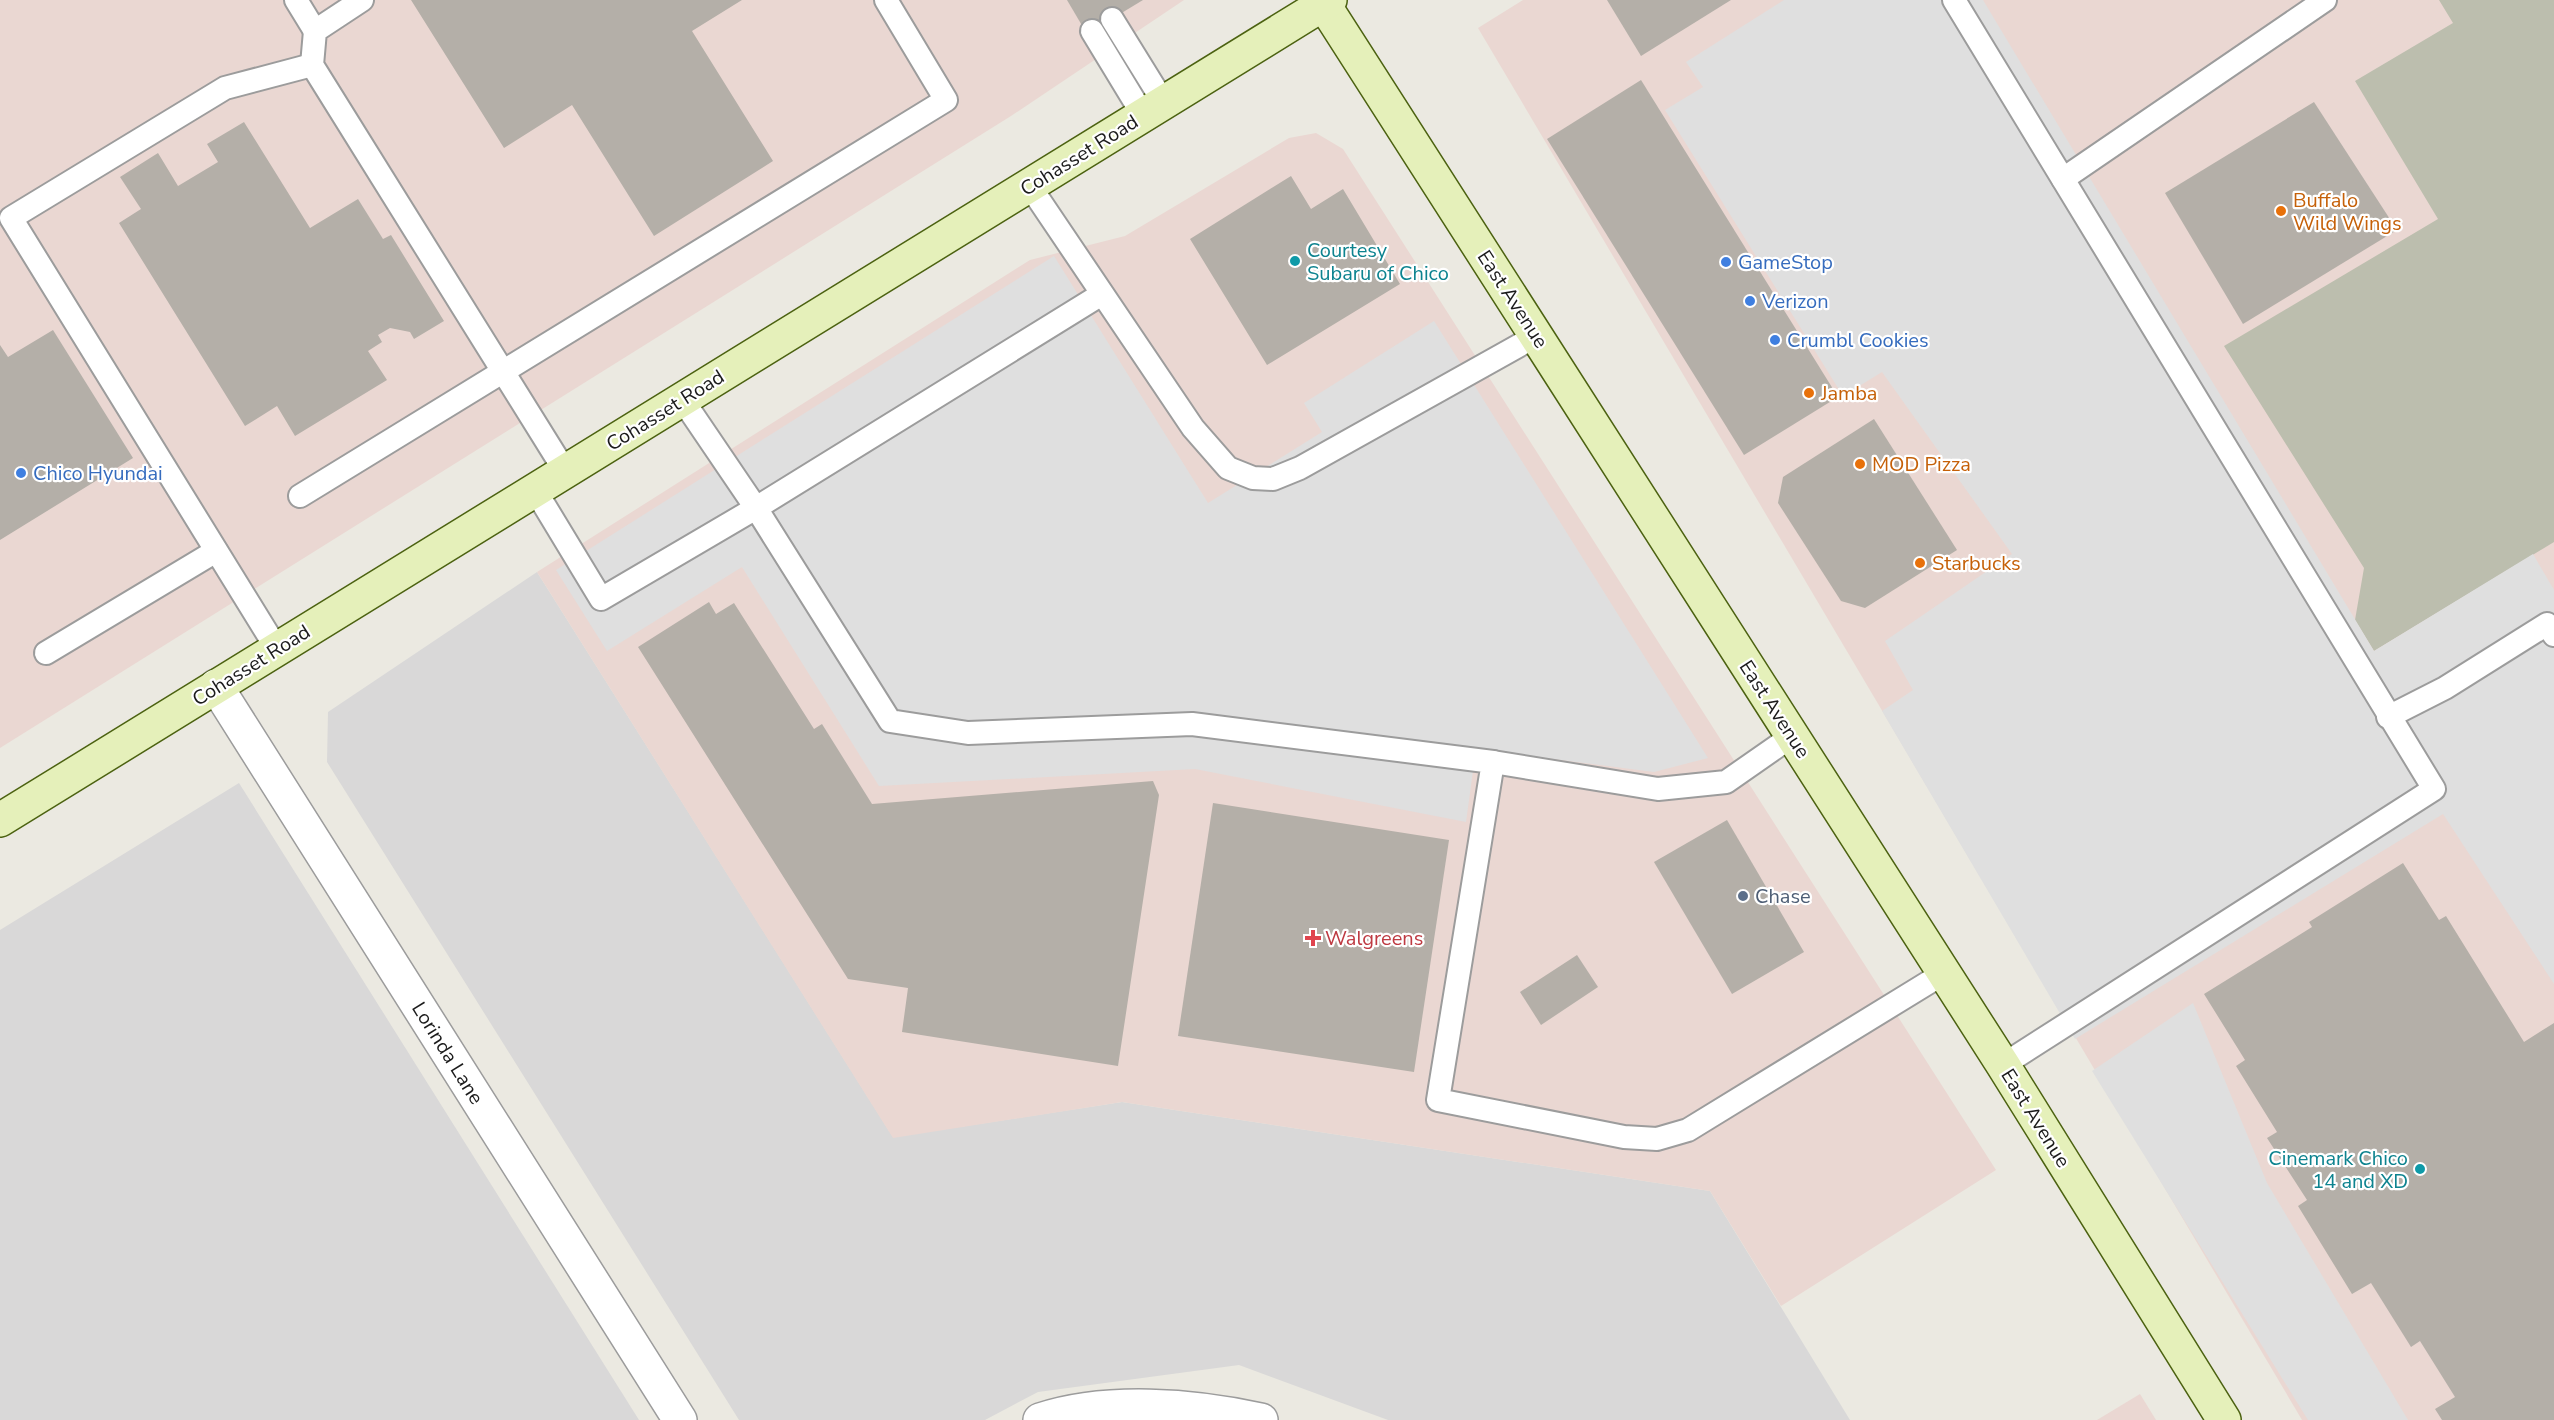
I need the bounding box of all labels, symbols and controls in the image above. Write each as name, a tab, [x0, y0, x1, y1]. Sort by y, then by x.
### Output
street label: Cohasset Road	[1015, 108, 1143, 202]
place label: Buffalo Wild Wings	[2293, 187, 2402, 237]
marker: Buffalo Wild Wings	[2274, 204, 2288, 218]
place label: Courtesy Subaru of Chico	[1307, 237, 1449, 287]
street label: East Avenue	[1471, 245, 1554, 354]
place label: GameStop	[1738, 249, 1833, 276]
marker: Courtesy Subaru of Chico	[1288, 254, 1302, 268]
marker: GameStop	[1719, 255, 1733, 269]
place label: Verizon	[1761, 288, 1829, 315]
marker: Verizon	[1743, 294, 1757, 308]
place label: Crumbl Cookies	[1787, 327, 1929, 354]
marker: Crumbl Cookies	[1768, 333, 1782, 347]
street label: Cohasset Road	[601, 363, 729, 457]
place label: Jamba	[1820, 380, 1877, 407]
marker: Jamba	[1802, 386, 1816, 400]
place label: MOD Pizza	[1872, 451, 1971, 478]
marker: MOD Pizza	[1853, 457, 1867, 471]
place label: Chico Hyundai	[33, 460, 163, 487]
marker: Chico Hyundai	[14, 466, 28, 480]
place label: Starbucks	[1932, 550, 2021, 577]
marker: Starbucks	[1913, 556, 1927, 570]
street label: Cohasset Road	[187, 618, 315, 712]
street label: East Avenue	[1733, 655, 1816, 764]
place label: Chase	[1755, 883, 1811, 910]
marker: Chase	[1736, 889, 1750, 903]
place label: Walgreens	[1325, 925, 1423, 952]
marker: Walgreens	[1306, 931, 1320, 945]
street label: Lorinda Lane	[405, 997, 490, 1110]
street label: East Avenue	[1994, 1064, 2077, 1173]
place label: Cinemark Chico 14 and XD	[2268, 1145, 2408, 1195]
marker: Cinemark Chico 14 and XD	[2413, 1162, 2427, 1176]

